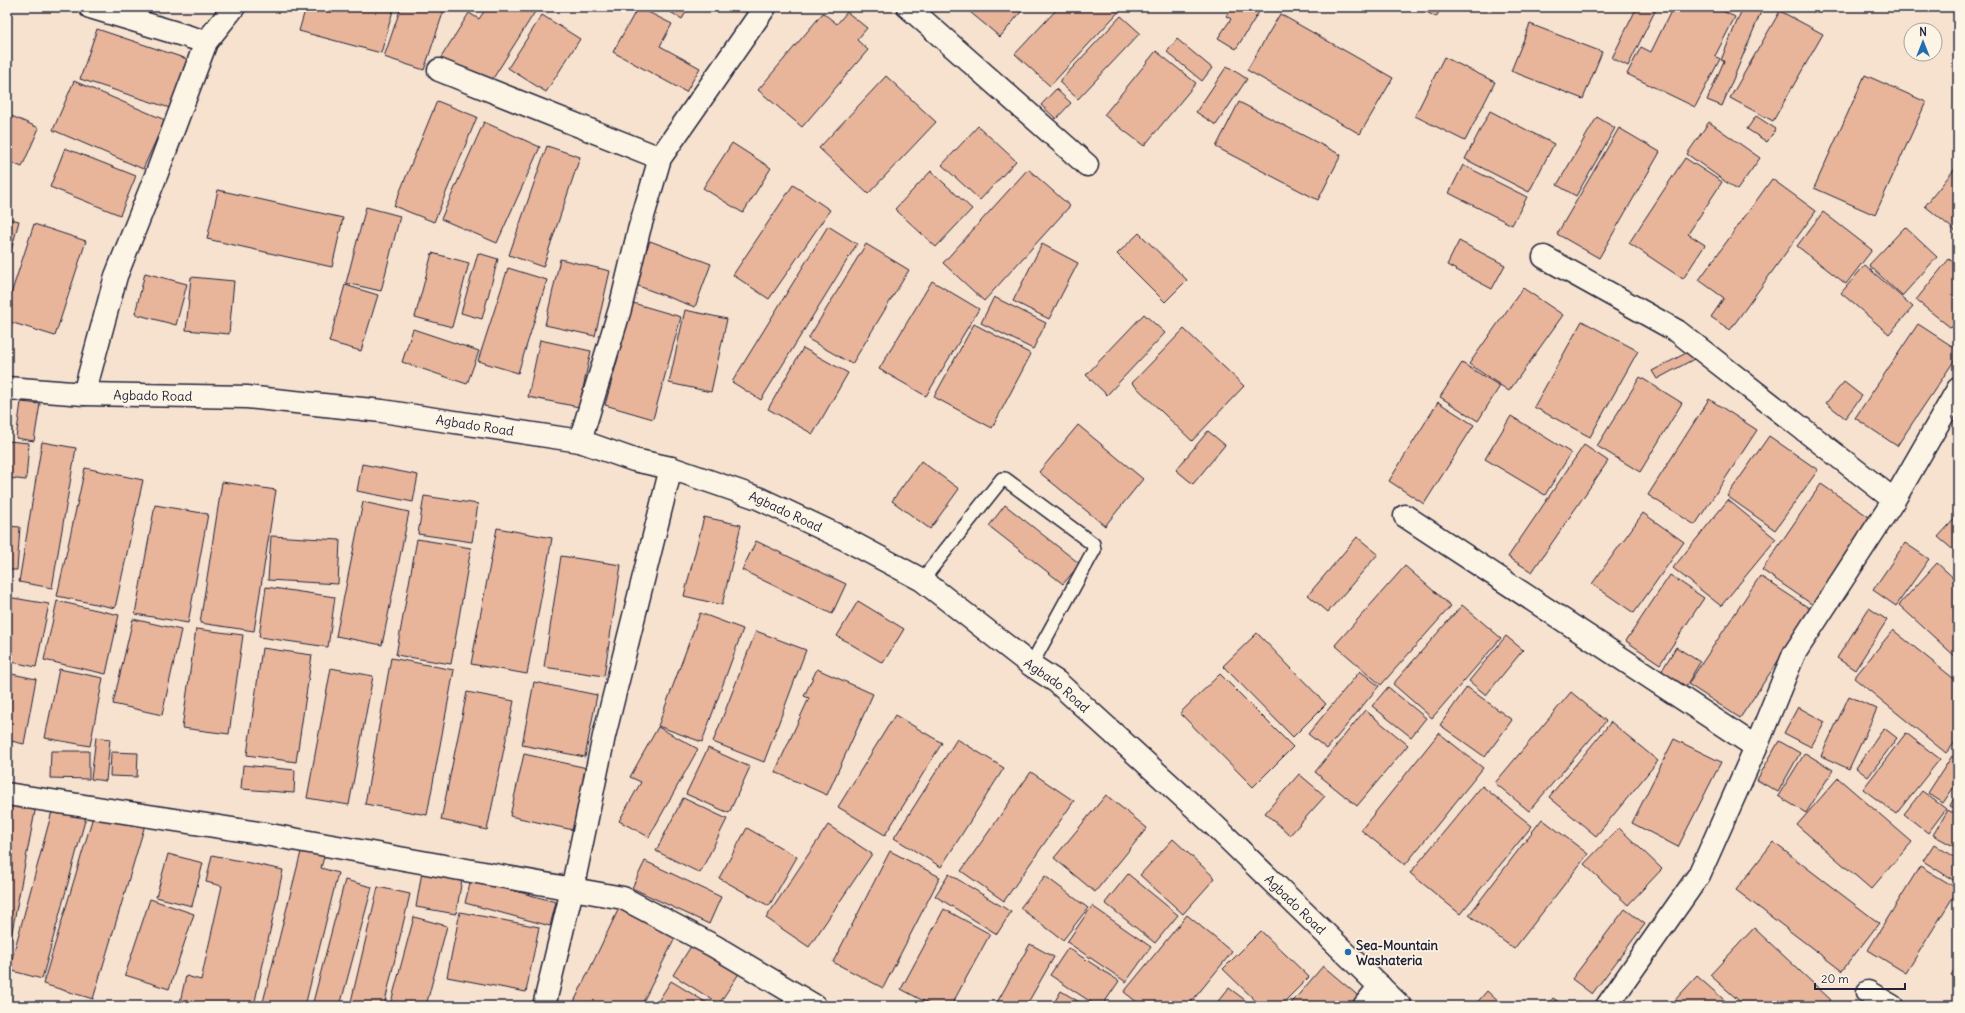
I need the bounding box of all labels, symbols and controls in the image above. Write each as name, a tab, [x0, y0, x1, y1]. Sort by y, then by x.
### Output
north arrow	[1903, 22, 1943, 62]
text: N	[1919, 25, 1927, 39]
street label: Agbado Road	[113, 387, 193, 405]
street label: Agbado Road	[435, 411, 515, 440]
street label: Agbado Road	[747, 488, 825, 536]
street label: Agbado Road	[1020, 655, 1093, 717]
street label: Agbado Road	[1261, 871, 1329, 938]
place label: Sea-Mountain Washateria	[1356, 937, 1438, 969]
marker: Sea-Mountain Washateria	[1343, 947, 1353, 957]
scale bar	[1815, 965, 1905, 991]
text: 20 m	[1821, 971, 1849, 986]

